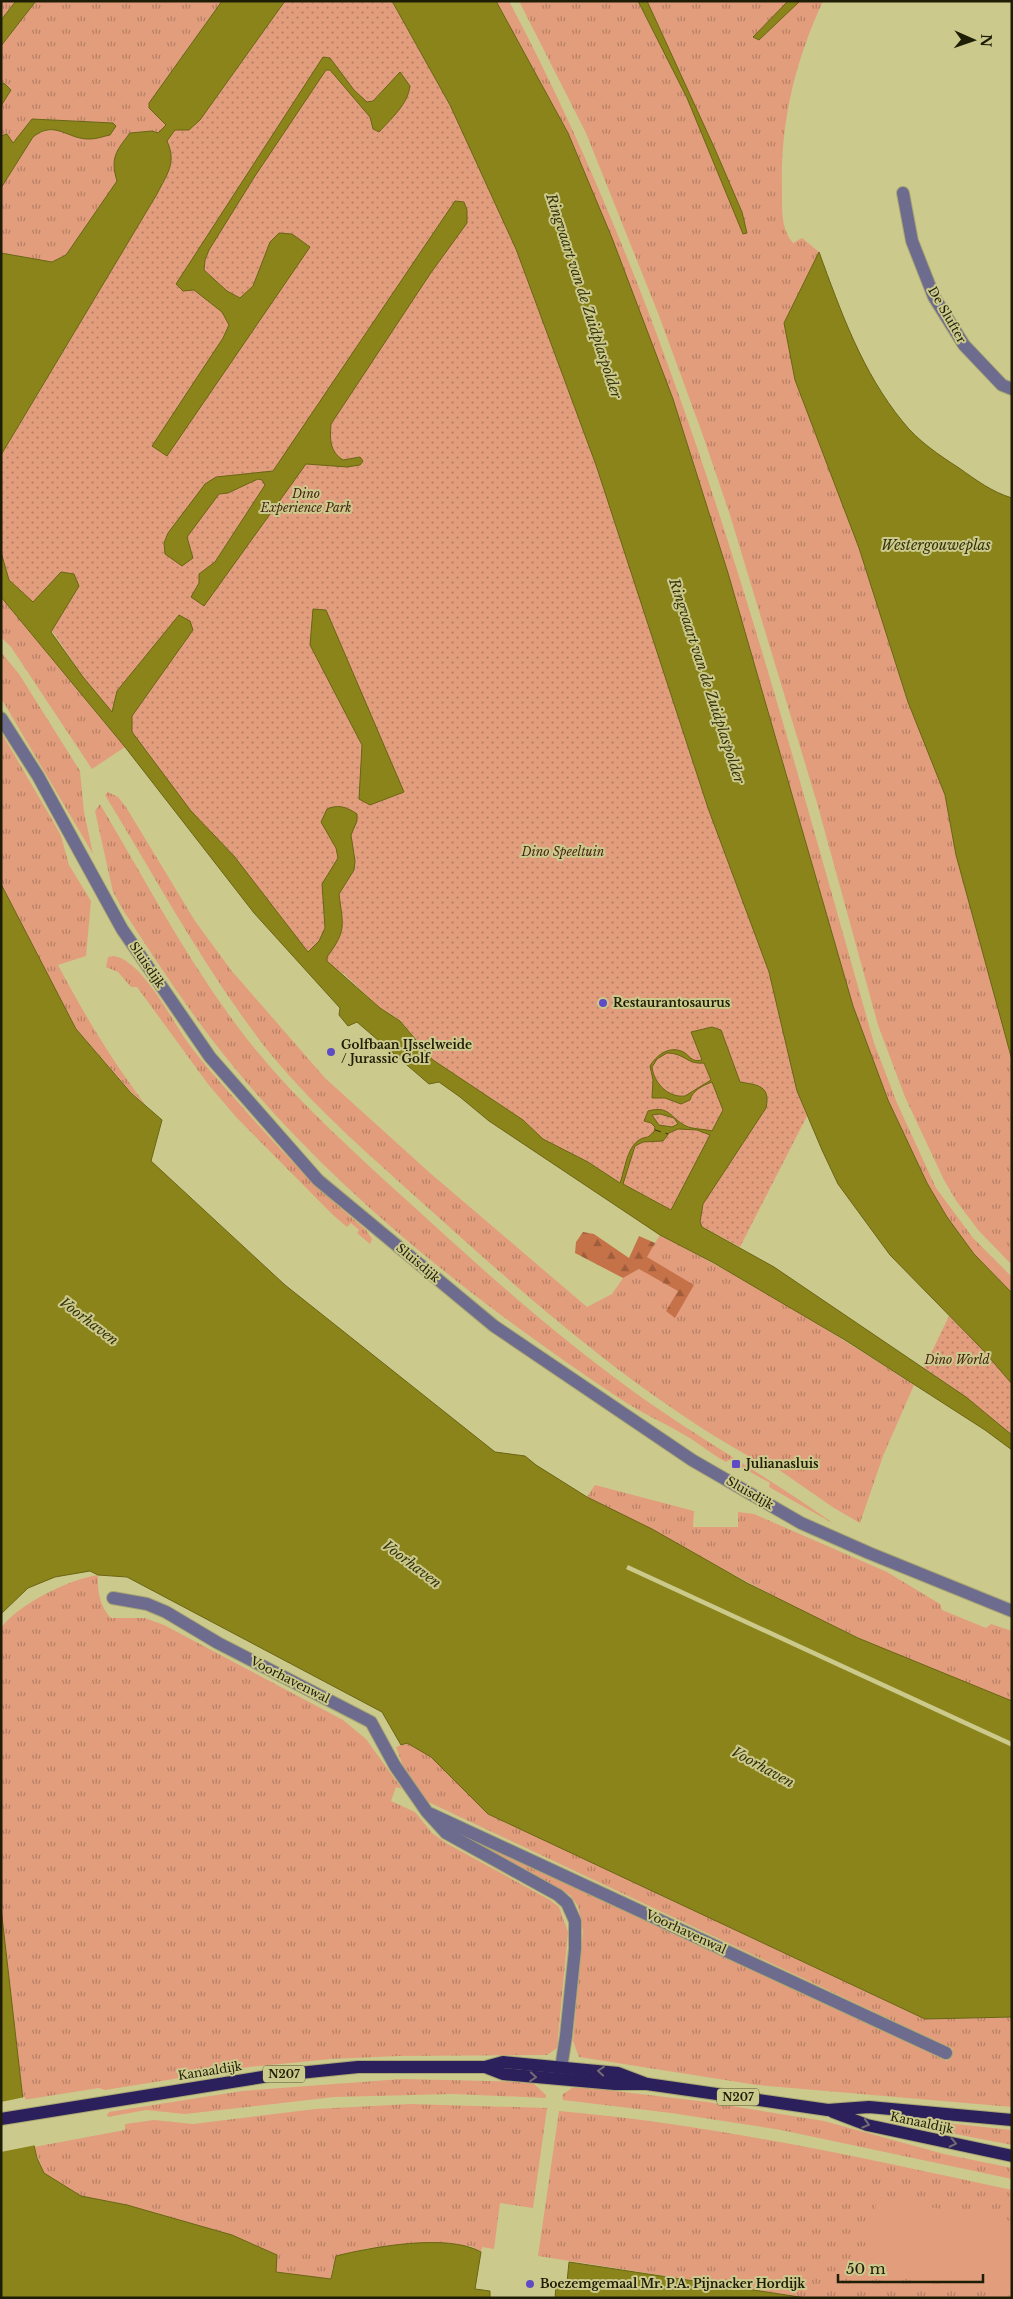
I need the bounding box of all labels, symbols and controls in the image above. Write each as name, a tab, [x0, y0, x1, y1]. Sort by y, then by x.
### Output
north arrow	[948, 15, 998, 65]
text: N	[977, 34, 995, 47]
water label: Ringvaart van de Zuidplaspolder	[542, 190, 626, 401]
street label: De Slufter	[925, 284, 970, 346]
park label: Dino Experience Park	[260, 486, 351, 515]
water label: Westergouweplas	[881, 536, 991, 554]
water label: Ringvaart van de Zuidplaspolder	[665, 575, 749, 786]
park label: Dino Speeltuin	[521, 844, 605, 859]
street label: Sluisdijk	[127, 939, 169, 991]
place label: Restaurantosaurus	[613, 995, 731, 1010]
marker: Restaurantosaurus	[597, 997, 609, 1009]
place label: Golfbaan IJsselweide / Jurassic Golf	[341, 1037, 472, 1066]
marker: Golfbaan IJsselweide / Jurassic Golf	[325, 1046, 337, 1058]
street label: Sluisdijk	[393, 1240, 444, 1286]
water label: Voorhaven	[56, 1293, 122, 1349]
park label: Dino World	[923, 1352, 990, 1367]
place label: Julianasluis	[743, 1456, 819, 1471]
marker: Julianasluis	[730, 1458, 742, 1470]
street label: Sluisdijk	[724, 1473, 777, 1512]
water label: Voorhaven	[379, 1536, 445, 1592]
street label: Voorhavenwal	[247, 1653, 333, 1706]
water label: Voorhaven	[729, 1742, 798, 1792]
street label: Voorhavenwal	[643, 1906, 729, 1957]
street label: Kanaaldijk	[177, 2058, 244, 2083]
road number: N207	[263, 2066, 305, 2082]
one-way arrow	[596, 2066, 604, 2077]
one-way arrow	[529, 2071, 537, 2082]
road number: N207	[717, 2088, 759, 2106]
street label: Kanaaldijk	[889, 2108, 956, 2137]
one-way arrow	[862, 2118, 870, 2128]
one-way arrow	[949, 2138, 957, 2148]
scale bar	[838, 2252, 983, 2284]
text: 50 m	[846, 2259, 886, 2278]
place label: Boezemgemaal Mr. P.A. Pijnacker Hordijk	[540, 2276, 806, 2291]
marker: Boezemgemaal Mr. P.A. Pijnacker Hordijk	[524, 2278, 536, 2290]

